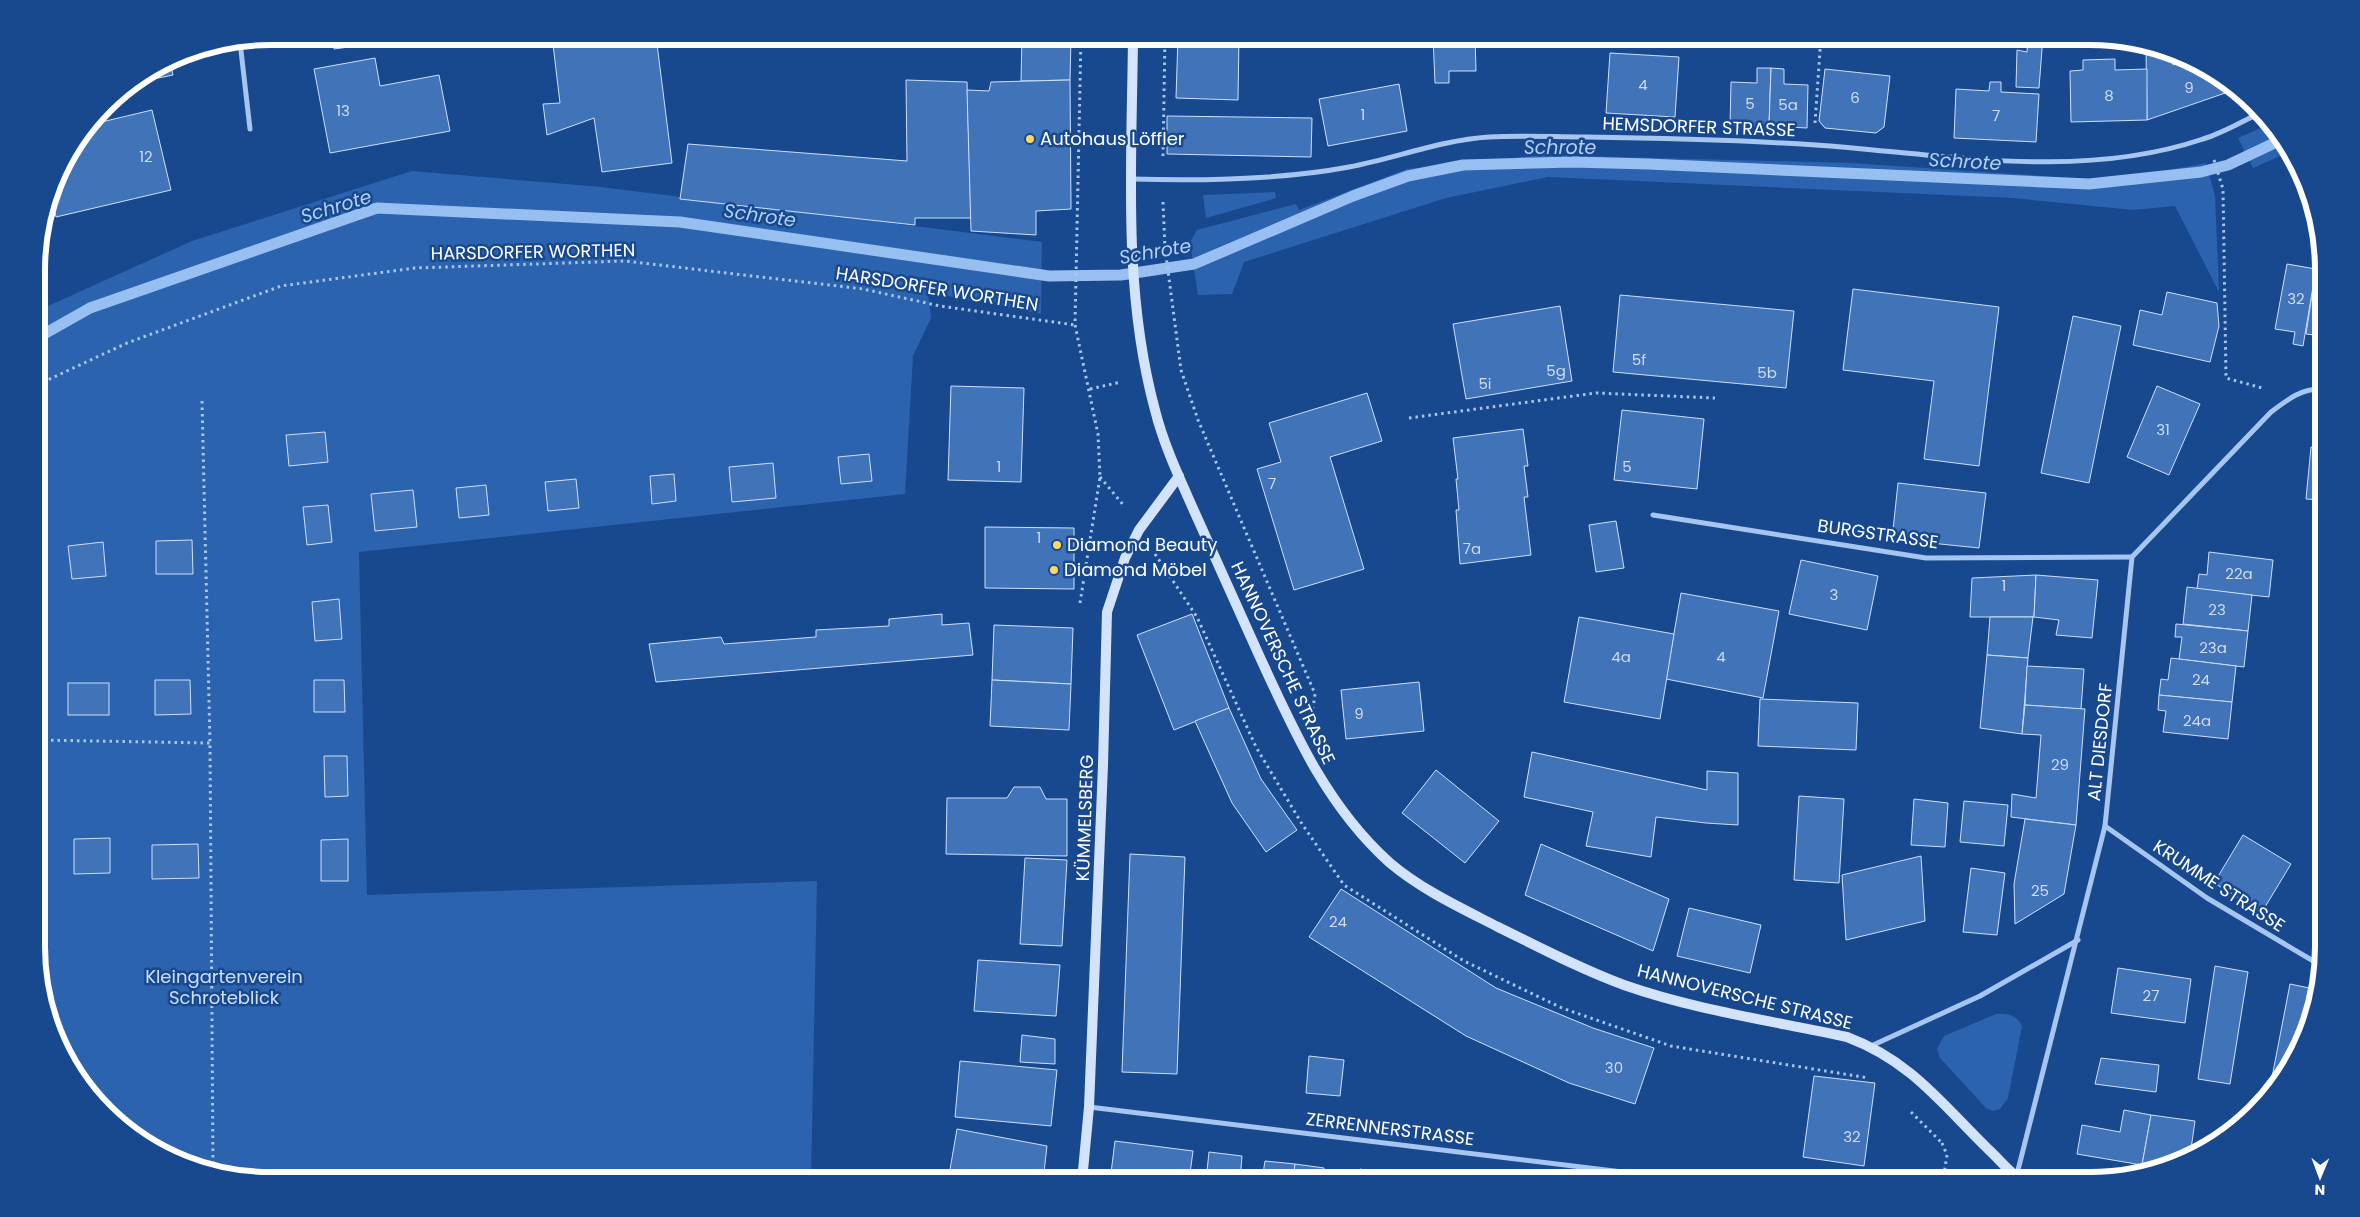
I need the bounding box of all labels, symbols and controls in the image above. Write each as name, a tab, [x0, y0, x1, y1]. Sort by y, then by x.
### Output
house number: 4	[1638, 74, 1648, 95]
house number: 9	[2184, 77, 2194, 98]
house number: 8	[2104, 85, 2114, 106]
house number: 6	[1850, 87, 1860, 108]
house number: 5	[1745, 93, 1755, 114]
house number: 5a	[1778, 94, 1798, 115]
house number: 13	[336, 100, 350, 121]
house number: 1	[1361, 104, 1365, 125]
house number: 7	[1992, 105, 2000, 126]
street label: HEMSDORFER STRASSE	[1602, 111, 1796, 142]
place label: Autohaus Löffler	[1040, 126, 1185, 151]
marker: Autohaus Löffler	[1024, 133, 1036, 145]
water label: Schrote	[1524, 134, 1597, 161]
house number: 12	[139, 146, 153, 167]
water label: Schrote	[1928, 146, 2002, 177]
water label: Schrote	[297, 183, 375, 230]
water label: Schrote	[722, 197, 798, 234]
water label: Schrote	[1117, 232, 1193, 271]
street label: HARSDORFER WORTHEN	[430, 237, 636, 266]
street label: HARSDORFER WORTHEN	[834, 260, 1040, 317]
house number: 32	[2287, 288, 2305, 309]
house number: 5f	[1632, 349, 1646, 370]
house number: 5g	[1546, 360, 1566, 381]
house number: 5b	[1757, 362, 1777, 383]
house number: 5i	[1478, 373, 1492, 394]
house number: 31	[2156, 419, 2170, 440]
house number: 1	[997, 456, 1001, 477]
house number: 5	[1622, 456, 1632, 477]
house number: 7	[1268, 473, 1276, 494]
street label: BURGSTRASSE	[1816, 513, 1940, 554]
house number: 1	[1037, 527, 1041, 548]
place label: Diamond Beauty	[1067, 532, 1217, 557]
house number: 7a	[1463, 538, 1481, 559]
marker: Diamond Beauty	[1051, 539, 1063, 551]
place label: Diamond Möbel	[1064, 557, 1207, 582]
street label: HANNOVERSCHE STRASSE	[1225, 557, 1342, 768]
house number: 22a	[2225, 563, 2253, 584]
marker: Diamond Möbel	[1048, 564, 1060, 576]
house number: 1	[2002, 575, 2006, 596]
house number: 3	[1830, 584, 1838, 605]
house number: 23	[2208, 599, 2226, 620]
house number: 23a	[2199, 637, 2227, 658]
house number: 4a	[1611, 646, 1631, 667]
house number: 4	[1716, 646, 1726, 667]
house number: 24	[2192, 669, 2210, 690]
street label: ALT DIESDORF	[2081, 682, 2118, 802]
house number: 9	[1354, 703, 1364, 724]
house number: 24a	[2183, 710, 2211, 731]
street label: KÜMMELSBERG	[1070, 754, 1099, 882]
house number: 29	[2051, 754, 2069, 775]
street label: KRUMME STRASSE	[2148, 834, 2290, 938]
house number: 25	[2031, 880, 2049, 901]
house number: 24	[1329, 911, 1347, 932]
street label: HANNOVERSCHE STRASSE	[1635, 958, 1855, 1035]
park label: Kleingartenverein Schroteblick	[145, 964, 303, 1010]
house number: 27	[2143, 985, 2159, 1006]
house number: 30	[1605, 1057, 1623, 1078]
street label: ZERRENNERSTRASSE	[1305, 1106, 1476, 1151]
house number: 32	[1843, 1126, 1861, 1147]
north arrow	[2295, 1152, 2345, 1202]
text: N	[2314, 1180, 2325, 1200]

